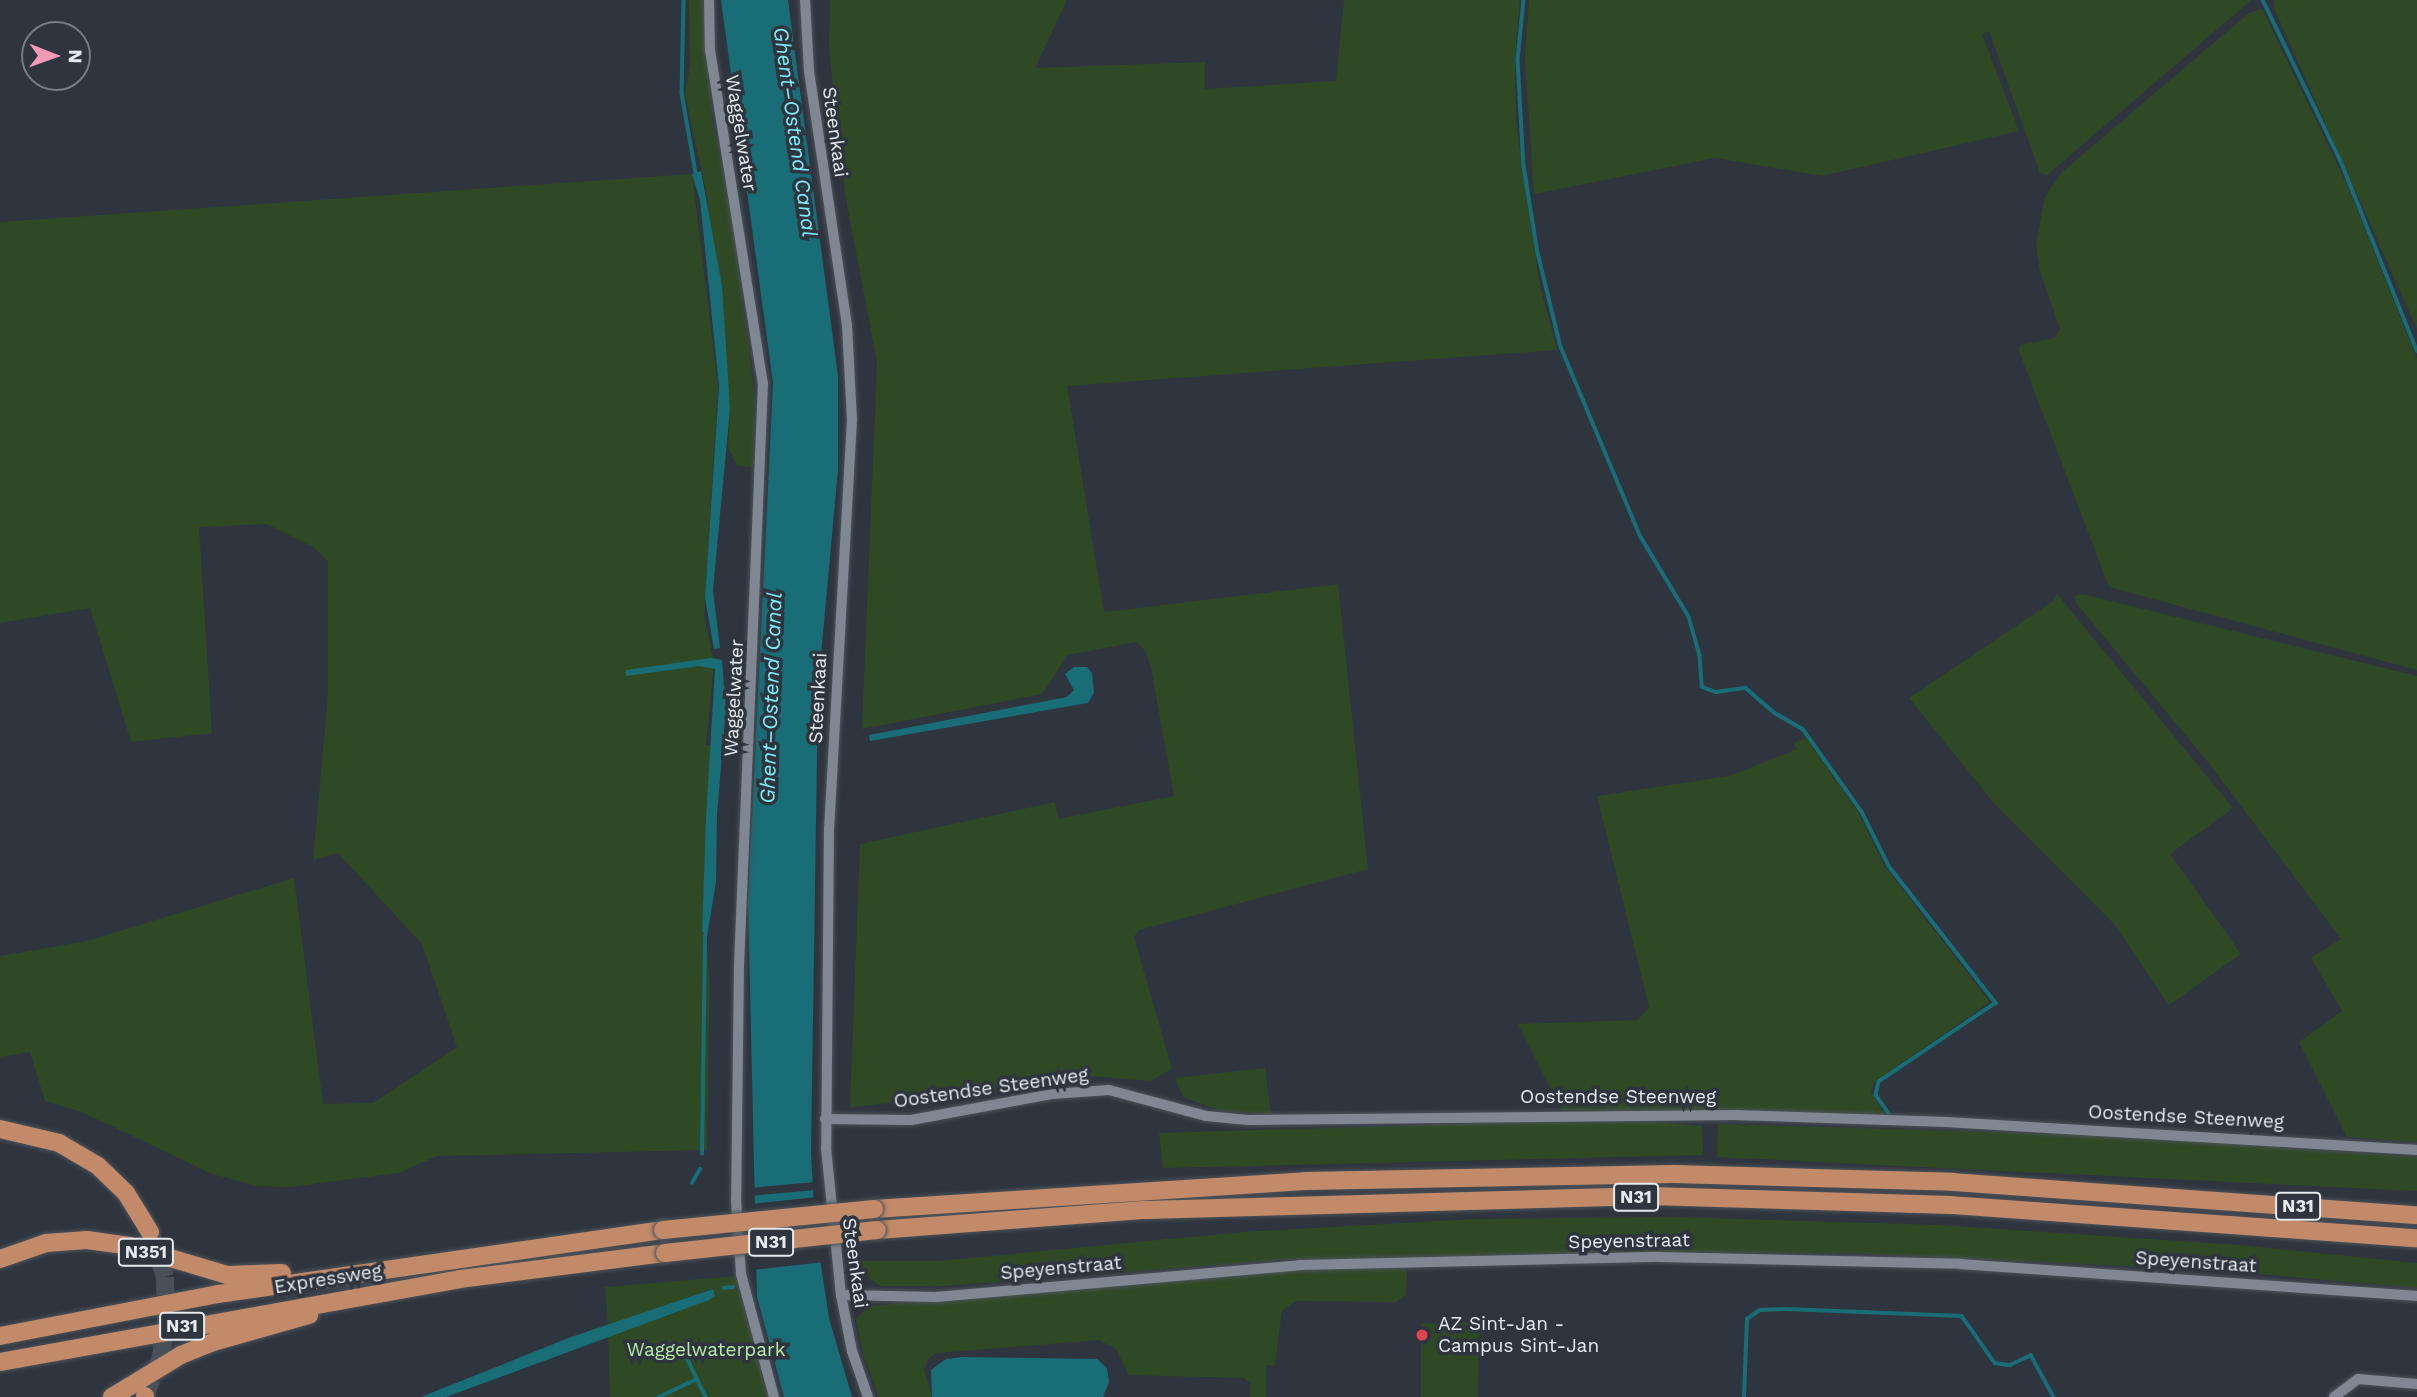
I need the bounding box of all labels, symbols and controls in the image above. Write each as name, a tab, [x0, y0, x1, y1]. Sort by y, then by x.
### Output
north arrow	[21, 21, 91, 91]
water label: Ghent–Ostend Canal	[768, 25, 822, 239]
text: N	[64, 49, 87, 64]
street label: Waggelwater	[721, 73, 761, 193]
street label: Steenkaai	[817, 85, 853, 179]
water label: Ghent–Ostend Canal	[755, 592, 787, 804]
street label: Waggelwater	[720, 639, 748, 757]
street label: Steenkaai	[804, 652, 832, 744]
street label: Oostendse Steenweg	[892, 1063, 1090, 1113]
street label: Oostendse Steenweg	[1520, 1086, 1716, 1108]
street label: Oostendse Steenweg	[2088, 1100, 2284, 1134]
road number: N31	[1612, 1182, 1660, 1212]
road number: N31	[2274, 1191, 2322, 1220]
street label: Steenkaai	[837, 1216, 873, 1310]
road number: N31	[746, 1227, 796, 1256]
street label: Speyenstraat	[1568, 1229, 1690, 1253]
road number: N351	[116, 1238, 176, 1266]
street label: Speyenstraat	[2135, 1246, 2257, 1278]
street label: Speyenstraat	[999, 1251, 1123, 1285]
street label: Expressweg	[273, 1259, 383, 1299]
road number: N31	[158, 1311, 206, 1340]
place label: AZ Sint-Jan - Campus Sint-Jan	[1438, 1313, 1599, 1357]
marker: AZ Sint-Jan - Campus Sint-Jan	[1412, 1325, 1432, 1345]
park label: Waggelwaterpark	[627, 1339, 785, 1361]

